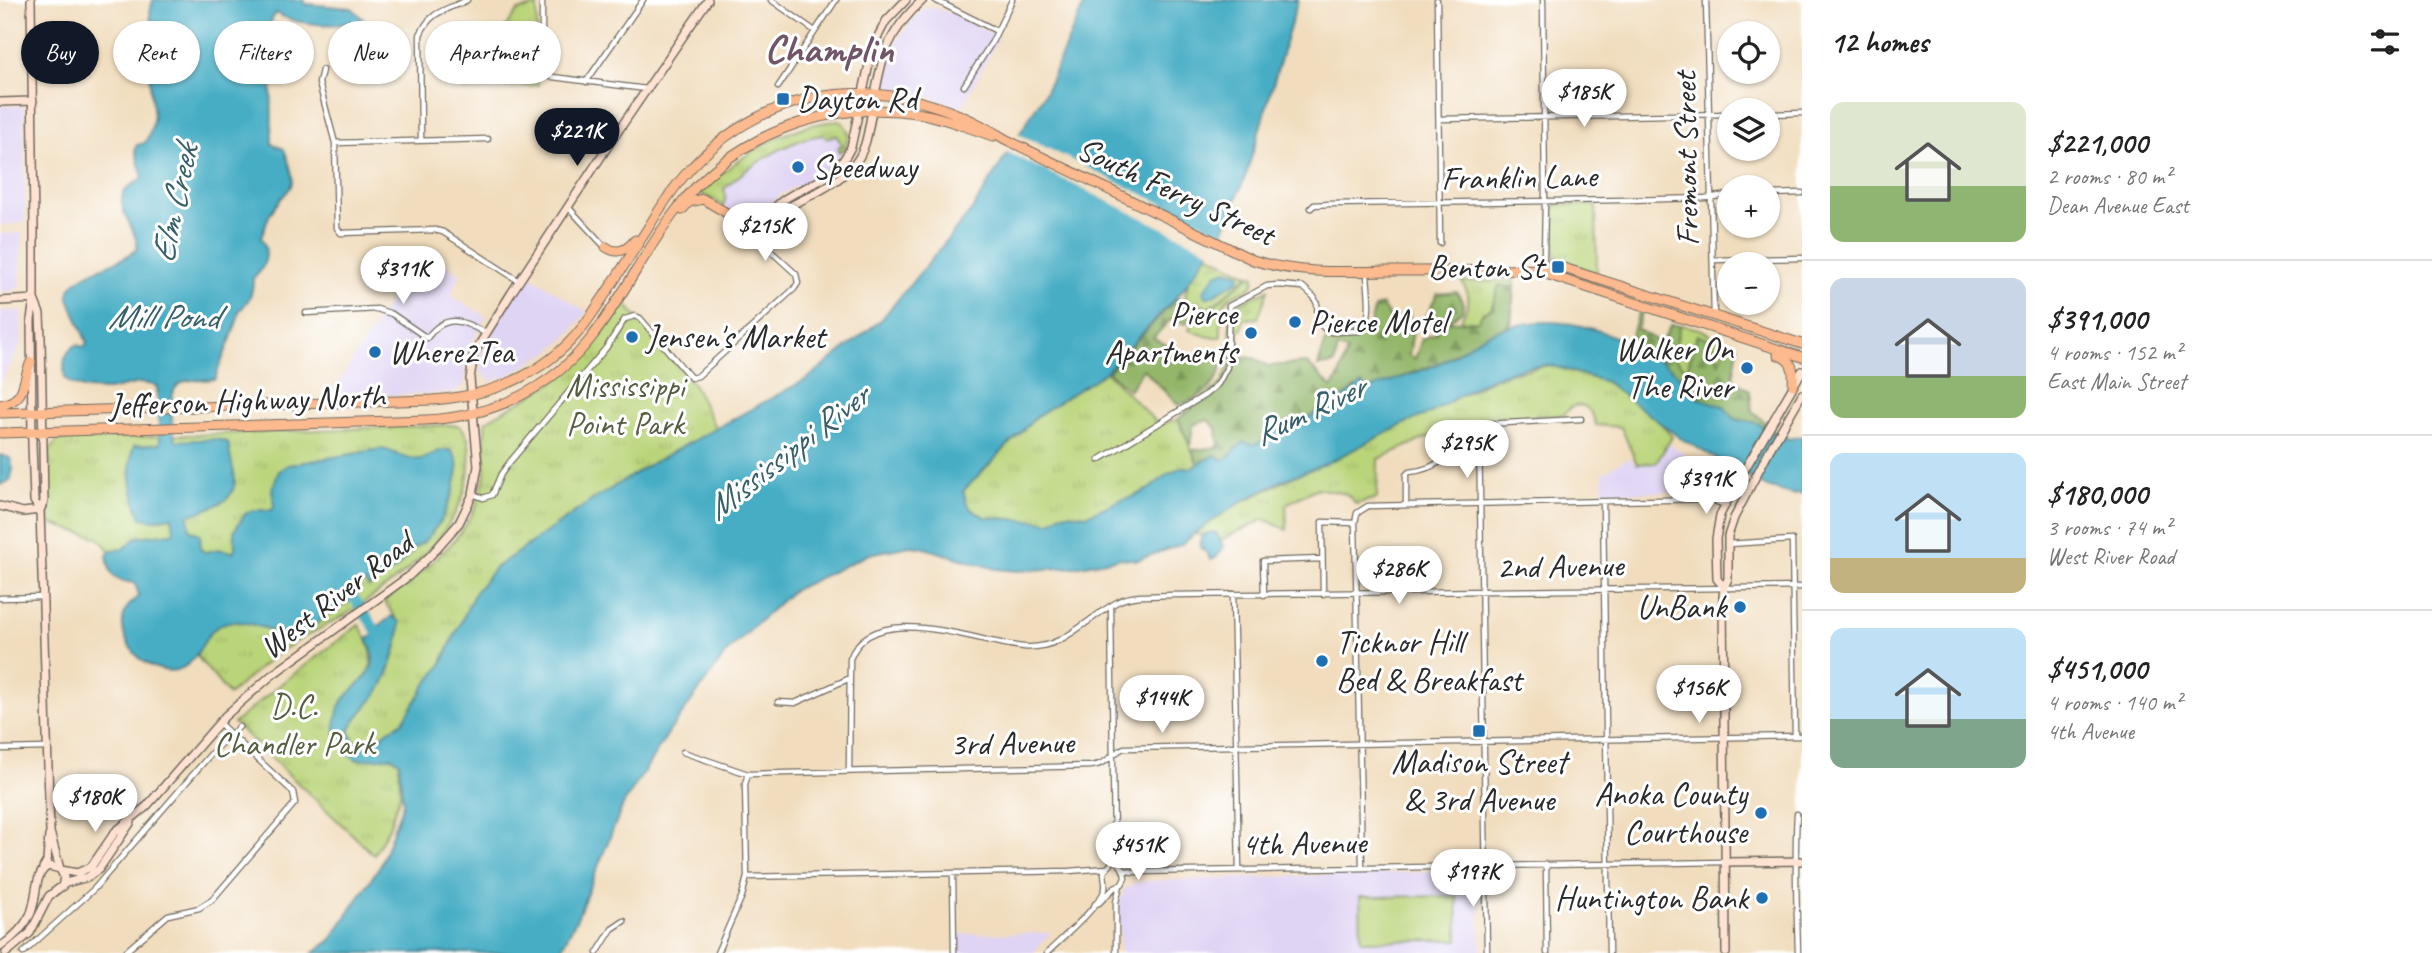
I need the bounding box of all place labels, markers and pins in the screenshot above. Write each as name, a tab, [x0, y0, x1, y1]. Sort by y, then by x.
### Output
pin: $185K	[1535, 69, 1633, 129]
place label: Dayton Rd	[797, 78, 922, 120]
marker: Dayton Rd	[775, 91, 791, 107]
pin: $221K	[528, 108, 626, 168]
place label: Speedway	[812, 146, 920, 188]
marker: Speedway	[790, 159, 806, 175]
pin: $215K	[716, 204, 814, 263]
pin: $311K	[354, 246, 452, 306]
place label: Benton St	[1428, 246, 1547, 288]
marker: Benton St	[1550, 259, 1566, 275]
place label: Pierce Apartments	[1105, 293, 1240, 373]
place label: Pierce Motel	[1309, 301, 1452, 343]
marker: Pierce Motel	[1287, 314, 1303, 330]
place label: Jensen's Market	[644, 316, 828, 358]
marker: Pierce Apartments	[1243, 325, 1259, 341]
place label: Walker On The River	[1615, 328, 1736, 408]
marker: Jensen's Market	[624, 329, 640, 345]
place label: Where2Tea	[389, 331, 515, 373]
marker: Where2Tea	[367, 344, 383, 360]
marker: Walker On The River	[1739, 360, 1755, 376]
pin: $295K	[1418, 420, 1516, 480]
pin: $391K	[1657, 456, 1755, 516]
pin: $286K	[1350, 546, 1448, 606]
place label: UnBank	[1637, 586, 1728, 628]
marker: UnBank	[1732, 599, 1748, 615]
place label: Ticknor Hill Bed & Breakfast	[1336, 621, 1525, 701]
marker: Ticknor Hill Bed & Breakfast	[1314, 653, 1330, 669]
pin: $156K	[1650, 666, 1748, 725]
pin: $144K	[1113, 676, 1211, 735]
marker: Madison Street & 3rd Avenue	[1471, 723, 1487, 739]
place label: Madison Street & 3rd Avenue	[1392, 741, 1571, 821]
place label: Anoka County Courthouse	[1595, 773, 1750, 853]
pin: $180K	[46, 774, 144, 834]
marker: Anoka County Courthouse	[1753, 805, 1769, 821]
pin: $451K	[1089, 822, 1187, 882]
pin: $197K	[1424, 850, 1522, 909]
place label: Huntington Bank	[1555, 877, 1750, 919]
marker: Huntington Bank	[1754, 890, 1770, 906]

